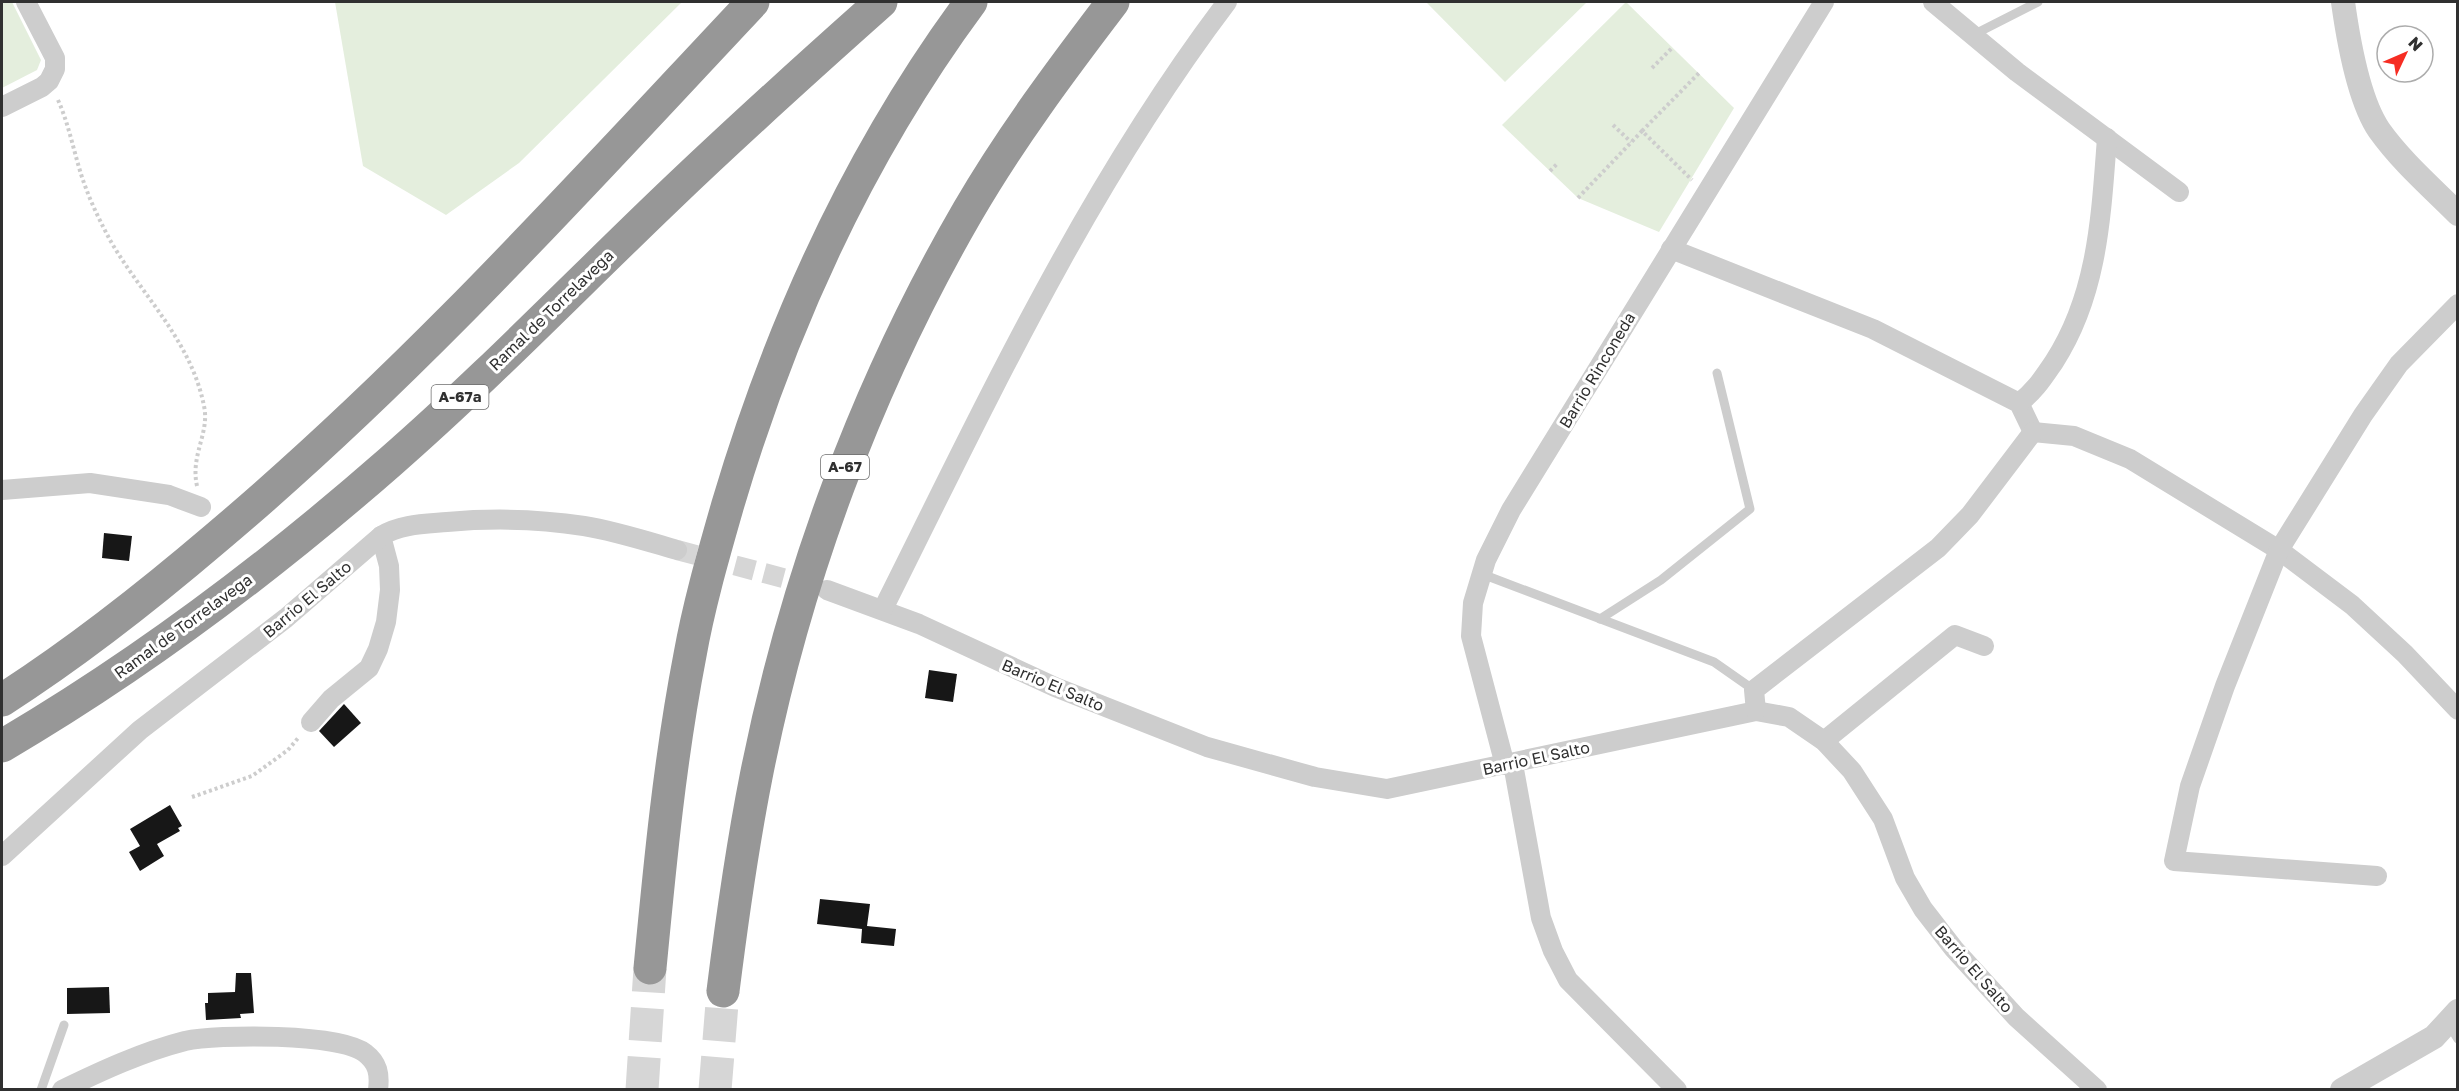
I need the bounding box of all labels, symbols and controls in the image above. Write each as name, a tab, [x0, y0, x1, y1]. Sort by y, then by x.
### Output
north arrow	[2375, 24, 2435, 84]
text: N	[2404, 32, 2427, 55]
street label: Ramal de Torrelavega	[485, 245, 617, 375]
street label: Barrio Rinconeda	[1555, 309, 1639, 431]
road number: A-67a	[432, 385, 488, 409]
road number: A-67	[821, 455, 869, 479]
street label: Barrio El Salto	[259, 556, 355, 642]
street label: Ramal de Torrelavega	[110, 569, 256, 683]
street label: Barrio El Salto	[999, 654, 1107, 716]
street label: Barrio El Salto	[1481, 737, 1591, 779]
street label: Barrio El Salto	[1931, 921, 2017, 1017]

